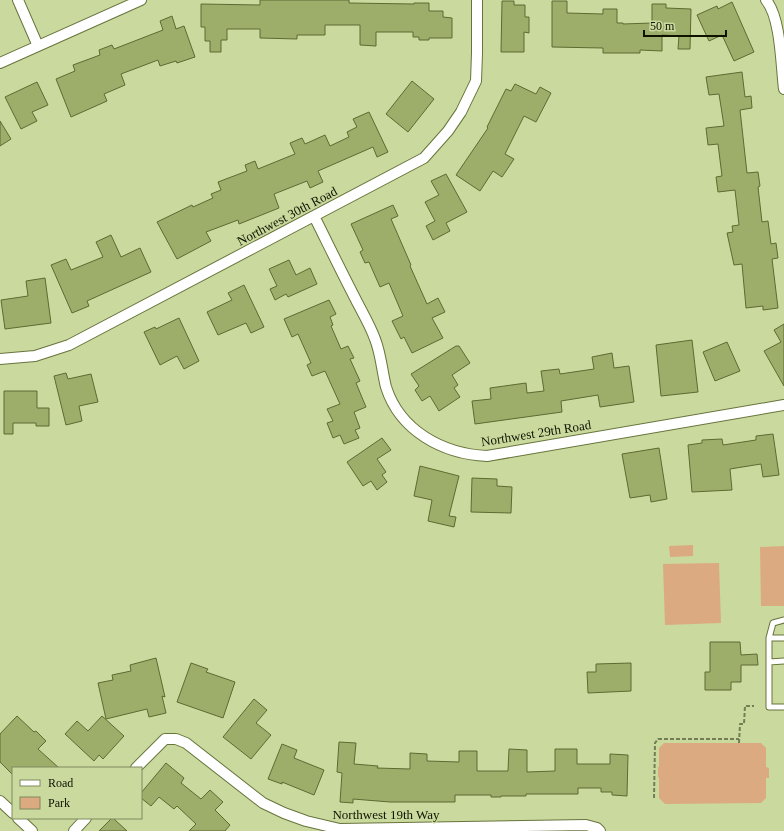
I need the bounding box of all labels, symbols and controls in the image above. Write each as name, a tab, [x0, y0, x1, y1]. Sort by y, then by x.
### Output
scale bar	[644, 12, 726, 38]
text: 50 m	[650, 19, 675, 33]
street label: Northwest 30th Road	[234, 183, 340, 249]
street label: Northwest 29th Road	[480, 417, 593, 449]
legend	[12, 767, 142, 819]
text: Road	[48, 776, 73, 790]
text: Park	[48, 796, 70, 810]
street label: Northwest 19th Way	[332, 807, 440, 822]

